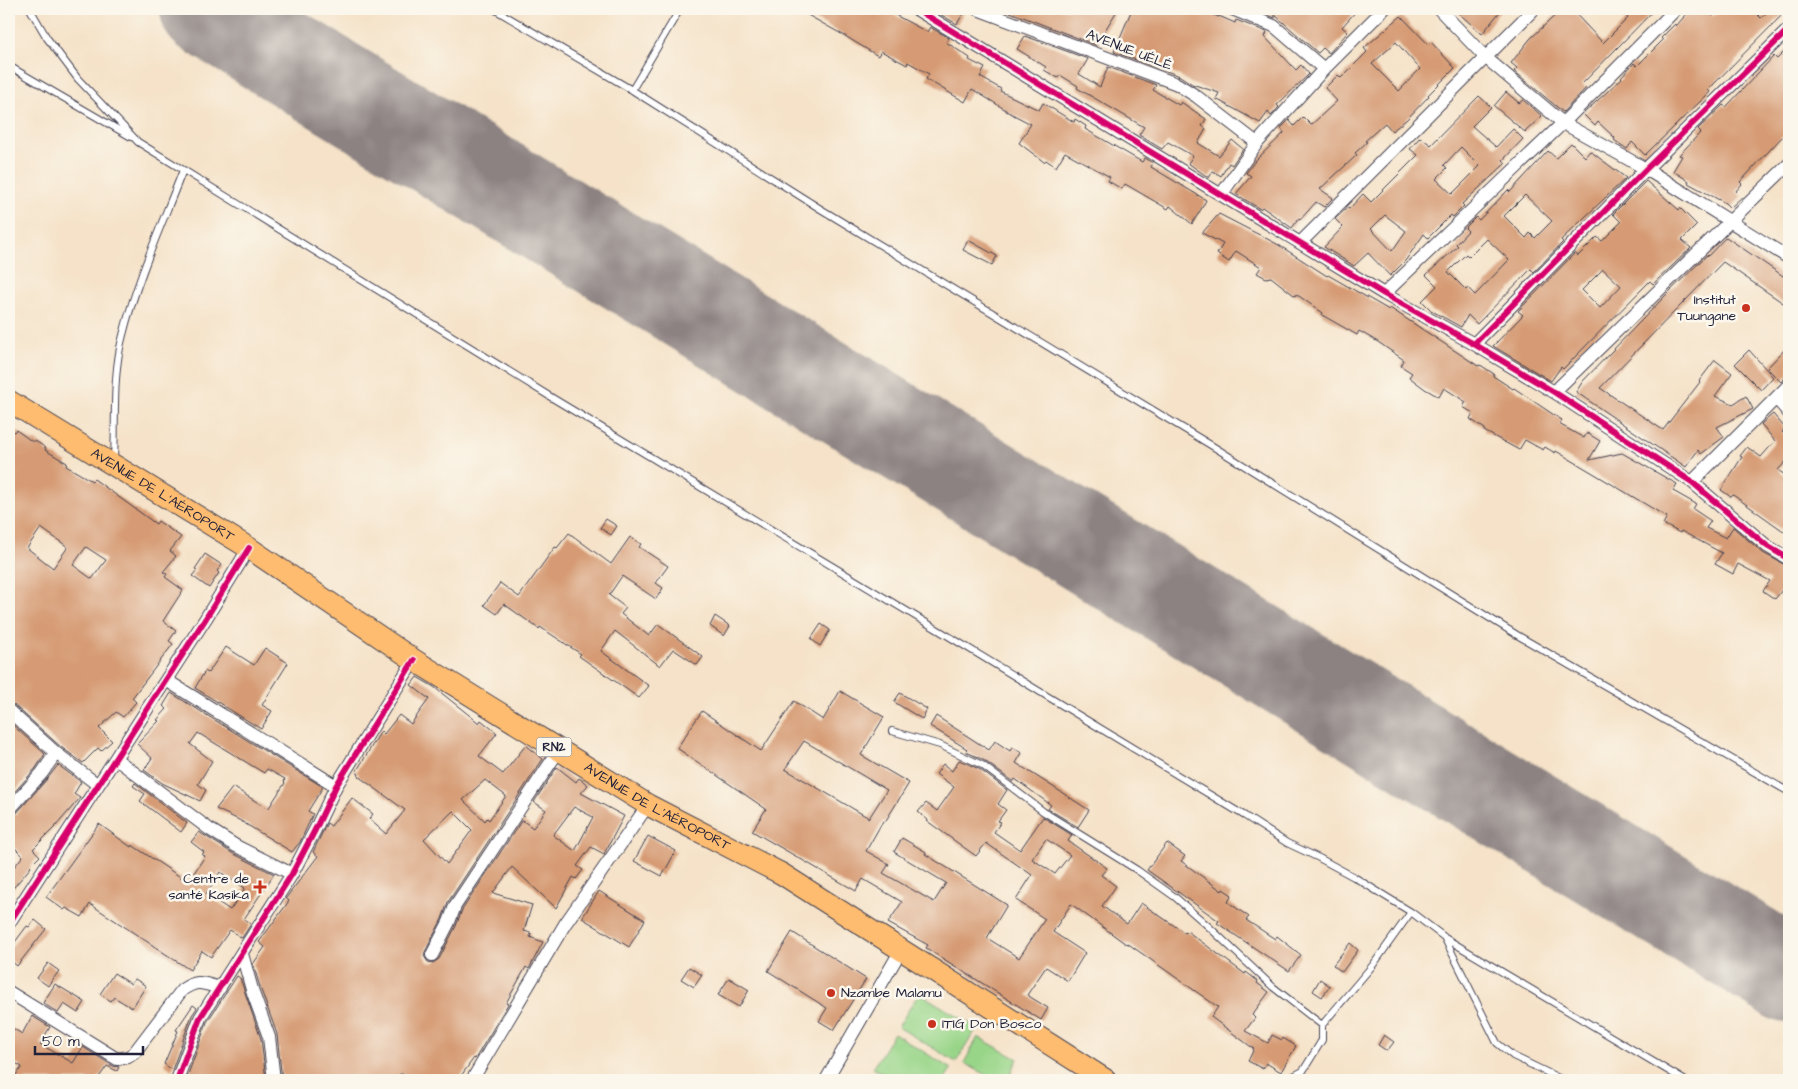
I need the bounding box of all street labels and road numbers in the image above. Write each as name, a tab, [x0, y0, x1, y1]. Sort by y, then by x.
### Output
street label: AVENUE UÉLÉ	[1083, 24, 1176, 76]
street label: AVENUE DE L'AÉROPORT	[87, 443, 238, 547]
road number: RN2	[536, 738, 572, 756]
street label: AVENUE DE L'AÉROPORT	[580, 758, 734, 856]

